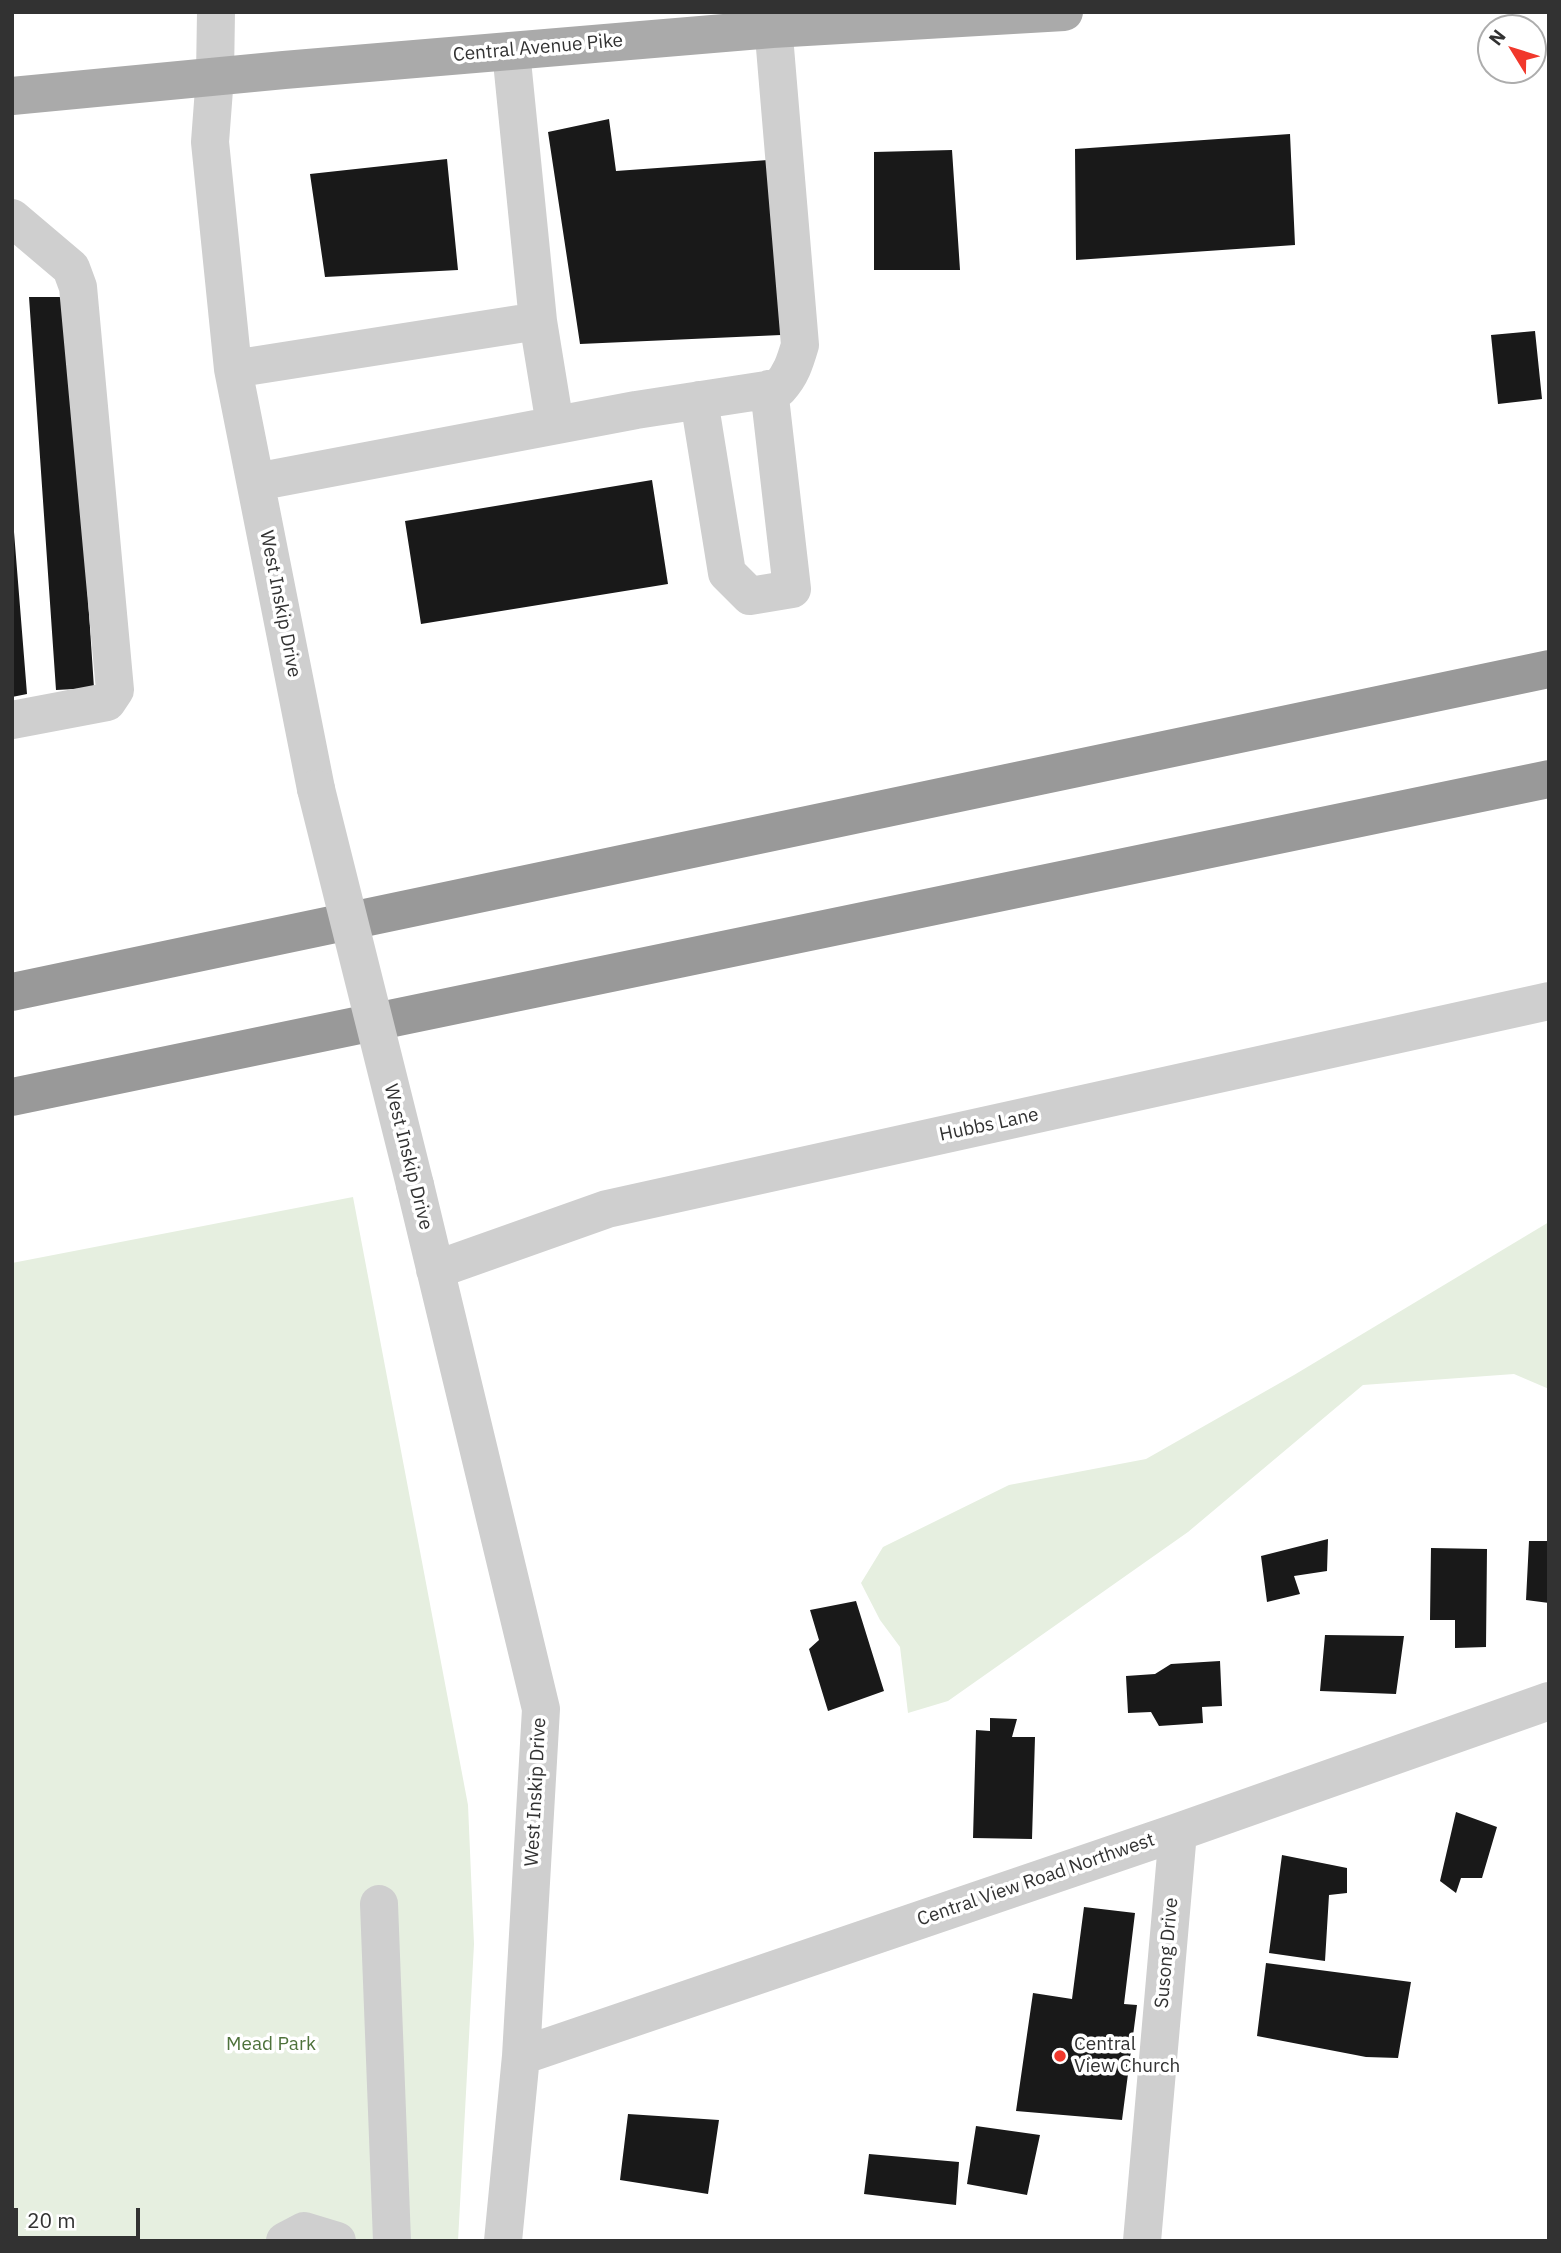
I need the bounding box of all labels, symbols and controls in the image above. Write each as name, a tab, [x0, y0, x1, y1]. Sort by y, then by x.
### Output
north arrow	[1477, 14, 1547, 84]
text: N	[1483, 24, 1511, 50]
street label: Central Avenue Pike	[452, 29, 624, 67]
street label: West Inskip Drive	[255, 529, 305, 679]
street label: West Inskip Drive	[379, 1082, 437, 1232]
street label: Hubbs Lane	[937, 1103, 1041, 1147]
street label: West Inskip Drive	[521, 1717, 551, 1867]
street label: Central View Road Northwest	[914, 1829, 1158, 1931]
street label: Susong Drive	[1151, 1897, 1183, 2009]
park label: Mead Park	[226, 2034, 316, 2056]
place label: Central View Church	[1074, 2034, 1180, 2078]
marker: Central View Church	[1052, 2048, 1068, 2064]
scale bar	[18, 2194, 144, 2238]
text: 20 m	[27, 2206, 76, 2234]

